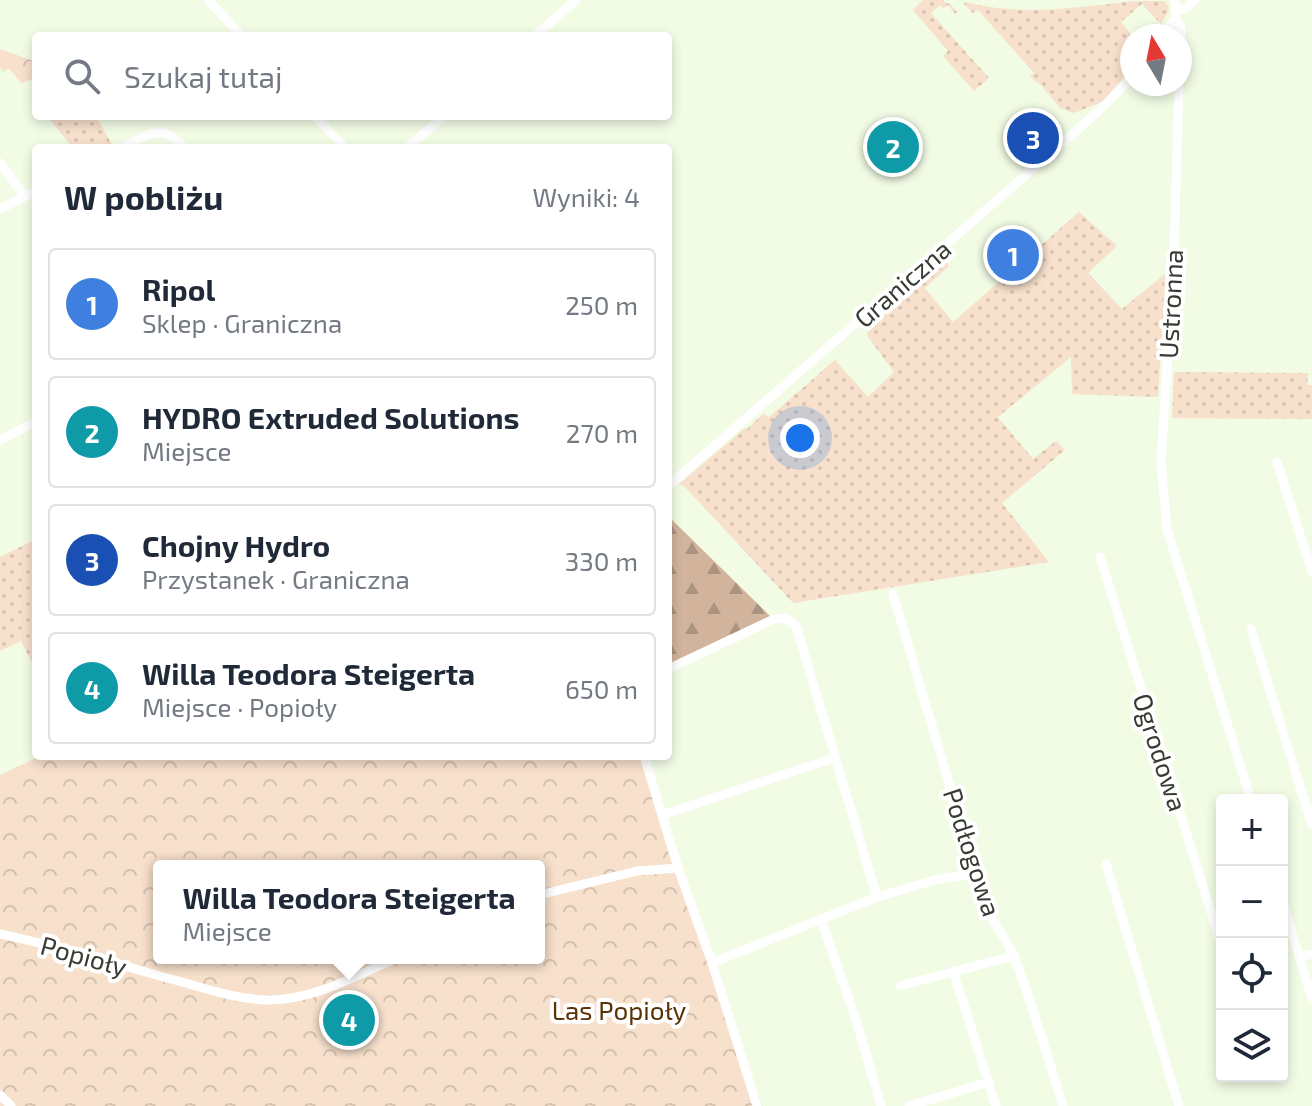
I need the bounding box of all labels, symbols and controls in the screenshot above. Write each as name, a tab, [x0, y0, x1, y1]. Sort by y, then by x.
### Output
north arrow	[1120, 24, 1192, 96]
search box	[32, 32, 672, 120]
icon: search	[60, 54, 104, 98]
text: Szukaj tutaj	[124, 58, 283, 94]
pin: 3	[1007, 108, 1059, 168]
pin: 2	[867, 117, 919, 177]
text: W pobliżu	[64, 176, 224, 217]
text: Wyniki: 4	[532, 181, 640, 212]
pin: 1	[987, 225, 1039, 285]
street label: Graniczna	[847, 233, 957, 333]
street label: Ustronna	[1152, 248, 1188, 360]
text: Ripol	[142, 271, 215, 307]
text: 1	[86, 289, 98, 320]
text: 250 m	[565, 289, 638, 320]
text: Sklep · Graniczna	[142, 307, 342, 338]
text: HYDRO Extruded Solutions	[142, 399, 519, 435]
text: 2	[84, 417, 100, 448]
text: 270 m	[566, 417, 638, 448]
your location	[780, 418, 820, 458]
text: Miejsce	[142, 435, 231, 466]
text: Chojny Hydro	[142, 527, 330, 563]
text: 3	[85, 545, 99, 576]
text: 330 m	[565, 545, 638, 576]
text: Przystanek · Graniczna	[142, 563, 410, 594]
text: Willa Teodora Steigerta	[142, 655, 475, 691]
text: 4	[84, 673, 100, 704]
text: 650 m	[565, 673, 638, 704]
street label: Ogrodowa	[1127, 689, 1195, 815]
text: Miejsce · Popioły	[142, 691, 337, 722]
street label: Podłogowa	[938, 784, 1008, 920]
map controls	[1216, 794, 1288, 1082]
button: +	[1216, 794, 1288, 866]
popup	[153, 860, 545, 964]
button: −	[1216, 866, 1288, 938]
text: Willa Teodora Steigerta	[182, 879, 516, 915]
text: Miejsce	[182, 915, 272, 946]
street label: Popioły	[38, 929, 131, 981]
button: locate	[1216, 938, 1288, 1010]
pin: 4	[323, 990, 375, 1050]
park label: Las Popioły	[552, 994, 687, 1025]
button: layers	[1216, 1010, 1288, 1082]

